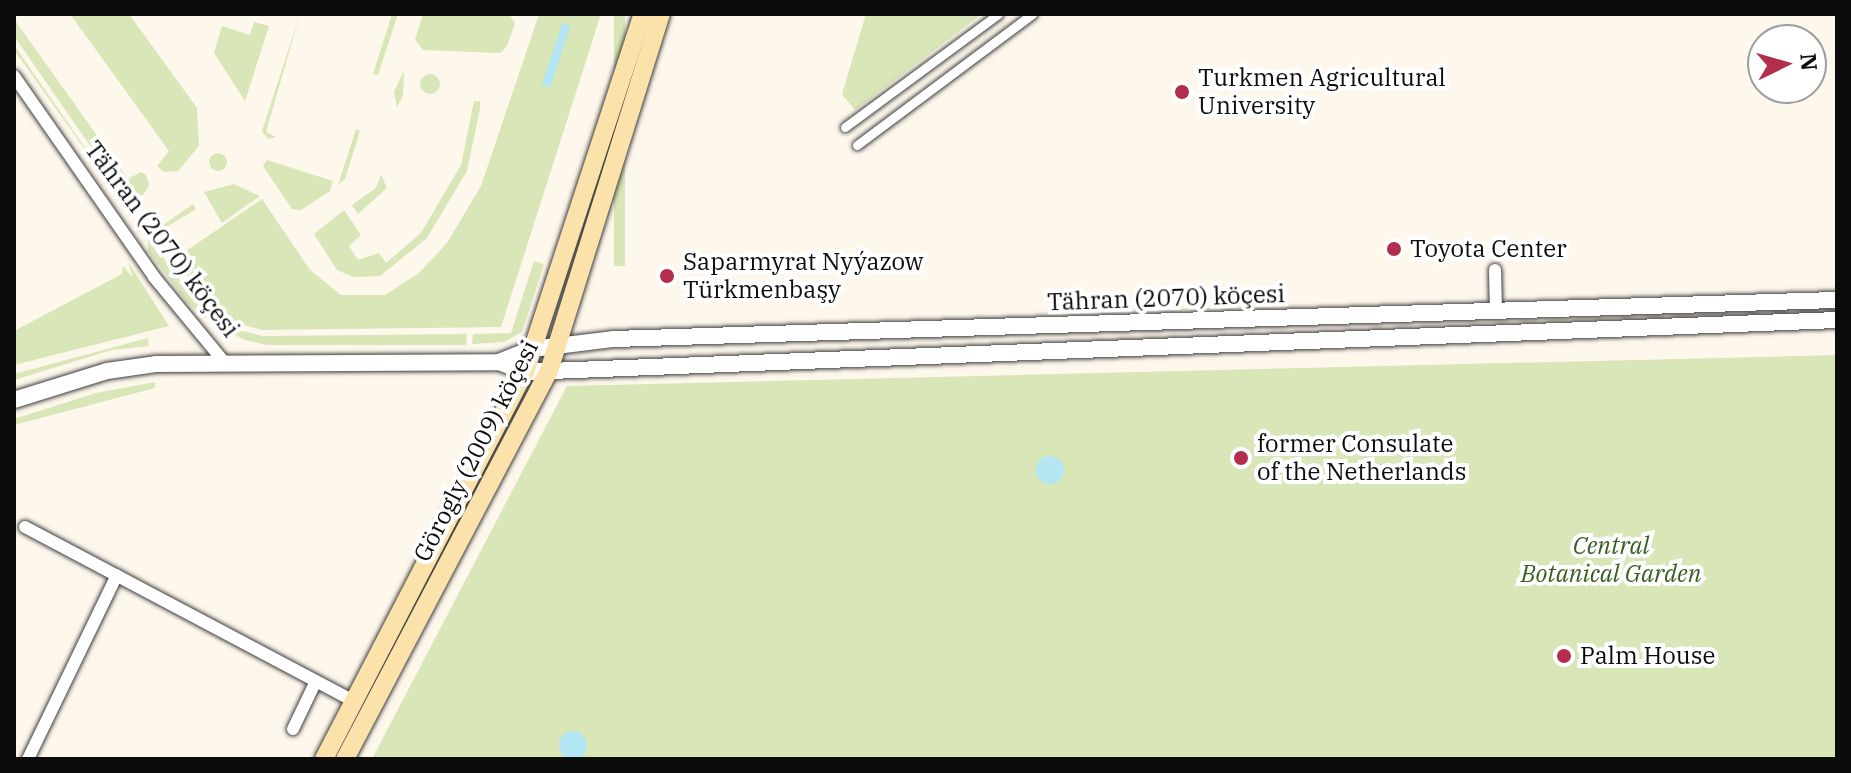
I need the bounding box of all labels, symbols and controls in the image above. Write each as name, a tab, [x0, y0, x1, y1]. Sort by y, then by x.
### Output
north arrow	[1747, 24, 1827, 104]
text: N	[1794, 52, 1825, 72]
place label: Turkmen Agricultural University	[1198, 64, 1446, 120]
marker: Turkmen Agricultural University	[1173, 83, 1191, 101]
street label: Tähran (2070) köçesi	[79, 135, 245, 343]
place label: Toyota Center	[1410, 235, 1567, 263]
marker: Toyota Center	[1385, 240, 1403, 258]
place label: Saparmyrat Nyýazow Türkmenbaşy	[683, 248, 923, 304]
marker: Saparmyrat Nyýazow Türkmenbaşy	[658, 267, 676, 285]
street label: Tähran (2070) köçesi	[1047, 279, 1285, 317]
street label: Görogly (2009) köçesi	[408, 336, 544, 566]
place label: former Consulate of the Netherlands	[1257, 430, 1466, 486]
marker: former Consulate of the Netherlands	[1232, 449, 1250, 467]
park label: Central Botanical Garden	[1521, 532, 1701, 588]
place label: Palm House	[1580, 642, 1715, 670]
marker: Palm House	[1555, 647, 1573, 665]

